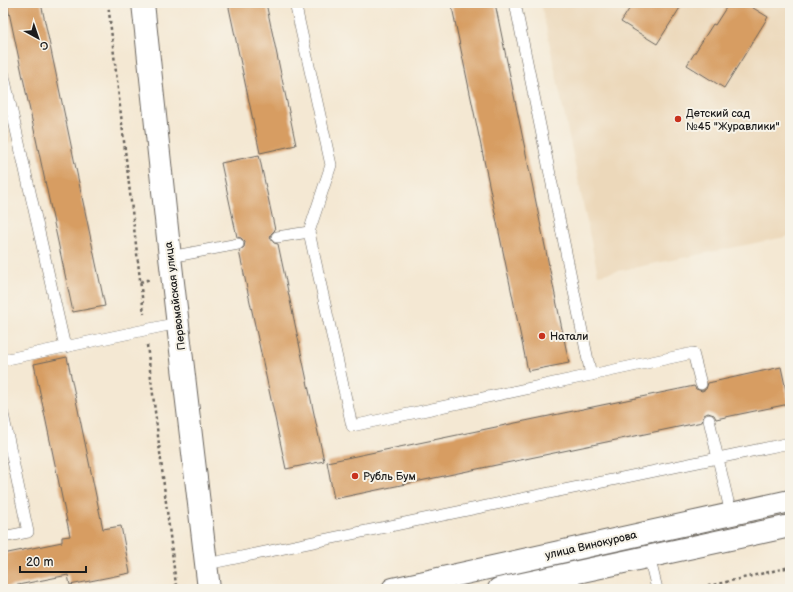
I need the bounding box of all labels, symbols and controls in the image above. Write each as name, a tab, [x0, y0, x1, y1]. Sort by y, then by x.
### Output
north arrow	[18, 18, 58, 58]
text: С	[37, 38, 51, 53]
place label: Детский сад №45 "Журавлики"	[686, 107, 780, 133]
marker: Детский сад №45 "Журавлики"	[673, 114, 683, 124]
street label: Первомайская улица	[162, 241, 188, 351]
place label: Натали	[550, 330, 588, 343]
marker: Натали	[537, 331, 547, 341]
place label: Рубль Бум	[363, 470, 416, 483]
marker: Рубль Бум	[350, 471, 360, 481]
street label: улица Винокурова	[544, 528, 639, 562]
scale bar	[20, 548, 86, 574]
text: 20 m	[26, 555, 53, 570]

